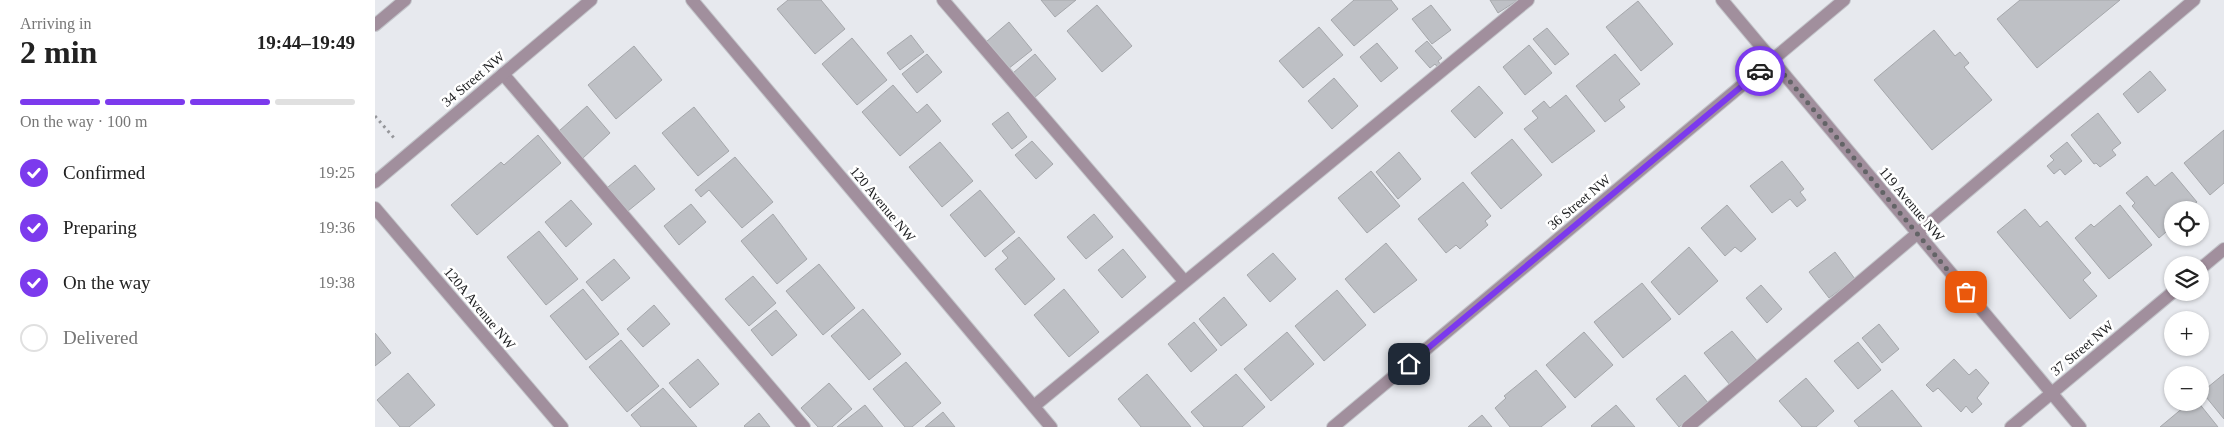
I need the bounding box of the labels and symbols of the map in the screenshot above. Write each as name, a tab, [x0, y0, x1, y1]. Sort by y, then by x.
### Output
courier	[1735, 46, 1785, 96]
street label: 34 Street NW	[439, 48, 508, 110]
street label: 120 Avenue NW	[847, 164, 919, 245]
street label: 119 Avenue NW	[1876, 164, 1948, 245]
street label: 36 Street NW	[1545, 171, 1614, 233]
street label: 120A Avenue NW	[441, 264, 519, 353]
pin	[1945, 271, 1987, 313]
street label: 37 Street NW	[2048, 317, 2117, 379]
pin	[1388, 343, 1430, 385]

